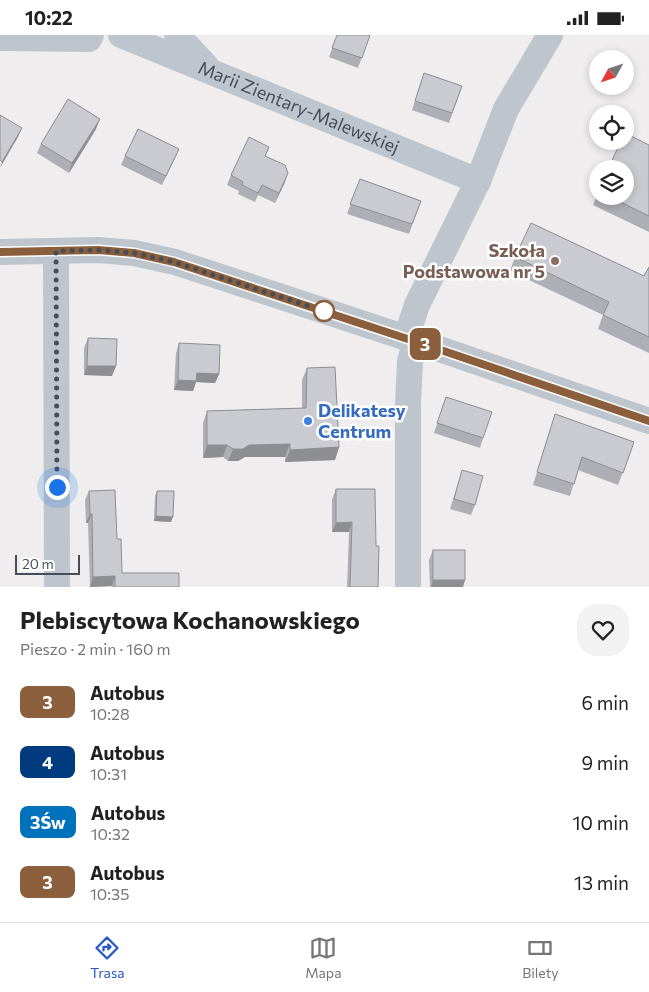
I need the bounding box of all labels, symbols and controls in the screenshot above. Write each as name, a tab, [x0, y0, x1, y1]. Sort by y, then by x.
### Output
text: 10:22	[25, 6, 73, 29]
north arrow	[589, 50, 634, 95]
map controls	[589, 50, 634, 205]
street label: Marii Zientary-Malewskiej	[195, 56, 403, 158]
button: locate	[589, 105, 634, 150]
button: layers	[589, 160, 634, 205]
place label: Szkoła Podstawowa nr 5	[403, 239, 545, 282]
marker: Szkoła Podstawowa nr 5	[549, 255, 561, 267]
unlabelled marker	[313, 300, 335, 322]
line badge: 3	[409, 328, 441, 360]
text: 3	[420, 333, 430, 355]
place label: Delikatesy Centrum	[318, 399, 406, 442]
marker: Delikatesy Centrum	[302, 415, 314, 427]
your location	[45, 475, 70, 500]
scale bar	[15, 552, 80, 575]
text: 20 m	[22, 555, 54, 572]
button: heart	[577, 604, 629, 656]
text: Plebiscytowa Kochanowskiego	[20, 605, 360, 634]
text: Pieszo · 2 min · 160 m	[20, 639, 170, 658]
text: Autobus	[90, 681, 165, 704]
text: 3	[42, 691, 53, 713]
text: 6 min	[581, 691, 629, 714]
text: 10:28	[90, 704, 130, 723]
text: Autobus	[90, 741, 165, 764]
text: 4	[42, 751, 53, 773]
text: 9 min	[581, 751, 629, 774]
text: 10:31	[90, 764, 127, 783]
text: Autobus	[91, 801, 165, 824]
text: 3Św	[30, 811, 66, 833]
text: 10 min	[572, 811, 629, 834]
text: 10:32	[91, 824, 130, 843]
text: Autobus	[90, 861, 165, 884]
text: 3	[42, 871, 53, 893]
text: 13 min	[574, 871, 629, 894]
text: 10:35	[90, 884, 129, 903]
tab: Trasa	[90, 934, 125, 981]
tab: Mapa	[305, 934, 341, 981]
tab: Bilety	[522, 934, 559, 981]

